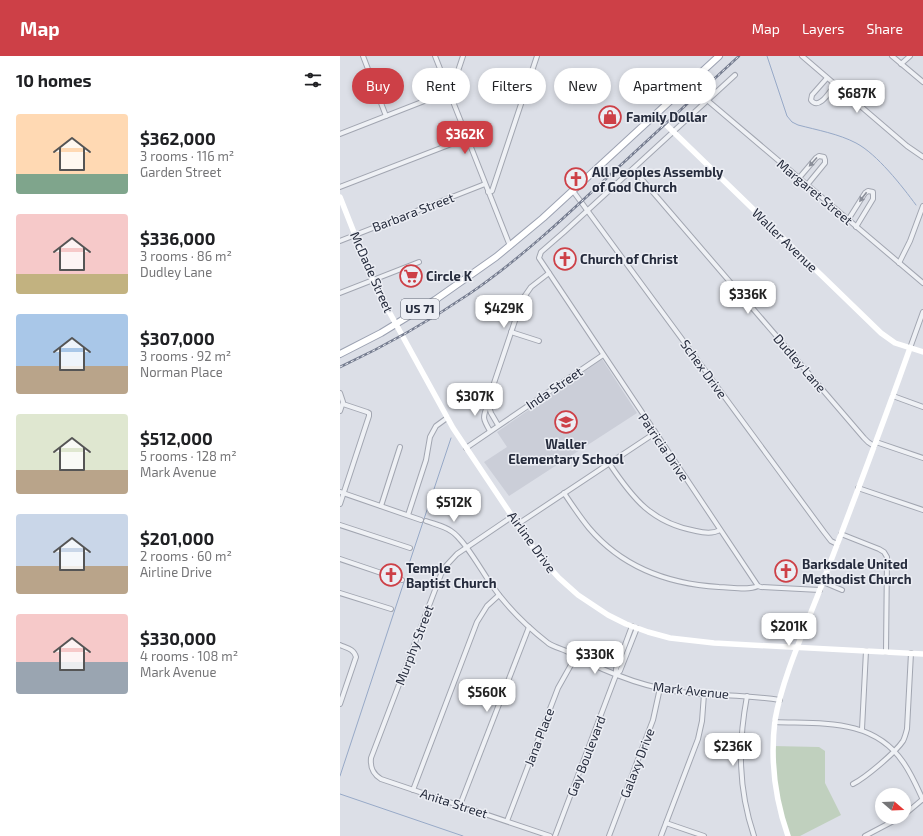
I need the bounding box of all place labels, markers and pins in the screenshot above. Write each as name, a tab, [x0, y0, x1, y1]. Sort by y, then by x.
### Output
pin: $687K	[829, 80, 885, 114]
shop icon: Family Dollar	[597, 104, 623, 130]
place label: Family Dollar	[626, 109, 708, 125]
pin: $362K	[437, 121, 493, 155]
place label: All Peoples Assembly of God Church	[592, 164, 724, 195]
church icon: All Peoples Assembly of God Church	[563, 166, 589, 192]
church icon: Church of Christ	[552, 246, 578, 272]
place label: Church of Christ	[580, 251, 679, 267]
supermarket icon: Circle K	[398, 263, 424, 289]
place label: Circle K	[426, 268, 473, 284]
pin: $336K	[720, 281, 776, 315]
pin: $429K	[476, 295, 532, 329]
pin: $307K	[447, 383, 503, 417]
school or university icon: Waller Elementary School	[553, 409, 579, 435]
place label: Waller Elementary School	[508, 436, 625, 467]
pin: $512K	[426, 489, 482, 523]
place label: Barksdale United Methodist Church	[802, 556, 912, 587]
church icon: Barksdale United Methodist Church	[773, 558, 799, 584]
place label: Temple Baptist Church	[406, 560, 497, 591]
church icon: Temple Baptist Church	[378, 562, 404, 588]
pin: $201K	[761, 613, 817, 647]
pin: $330K	[567, 641, 623, 675]
pin: $560K	[459, 679, 515, 713]
pin: $236K	[705, 733, 761, 767]

